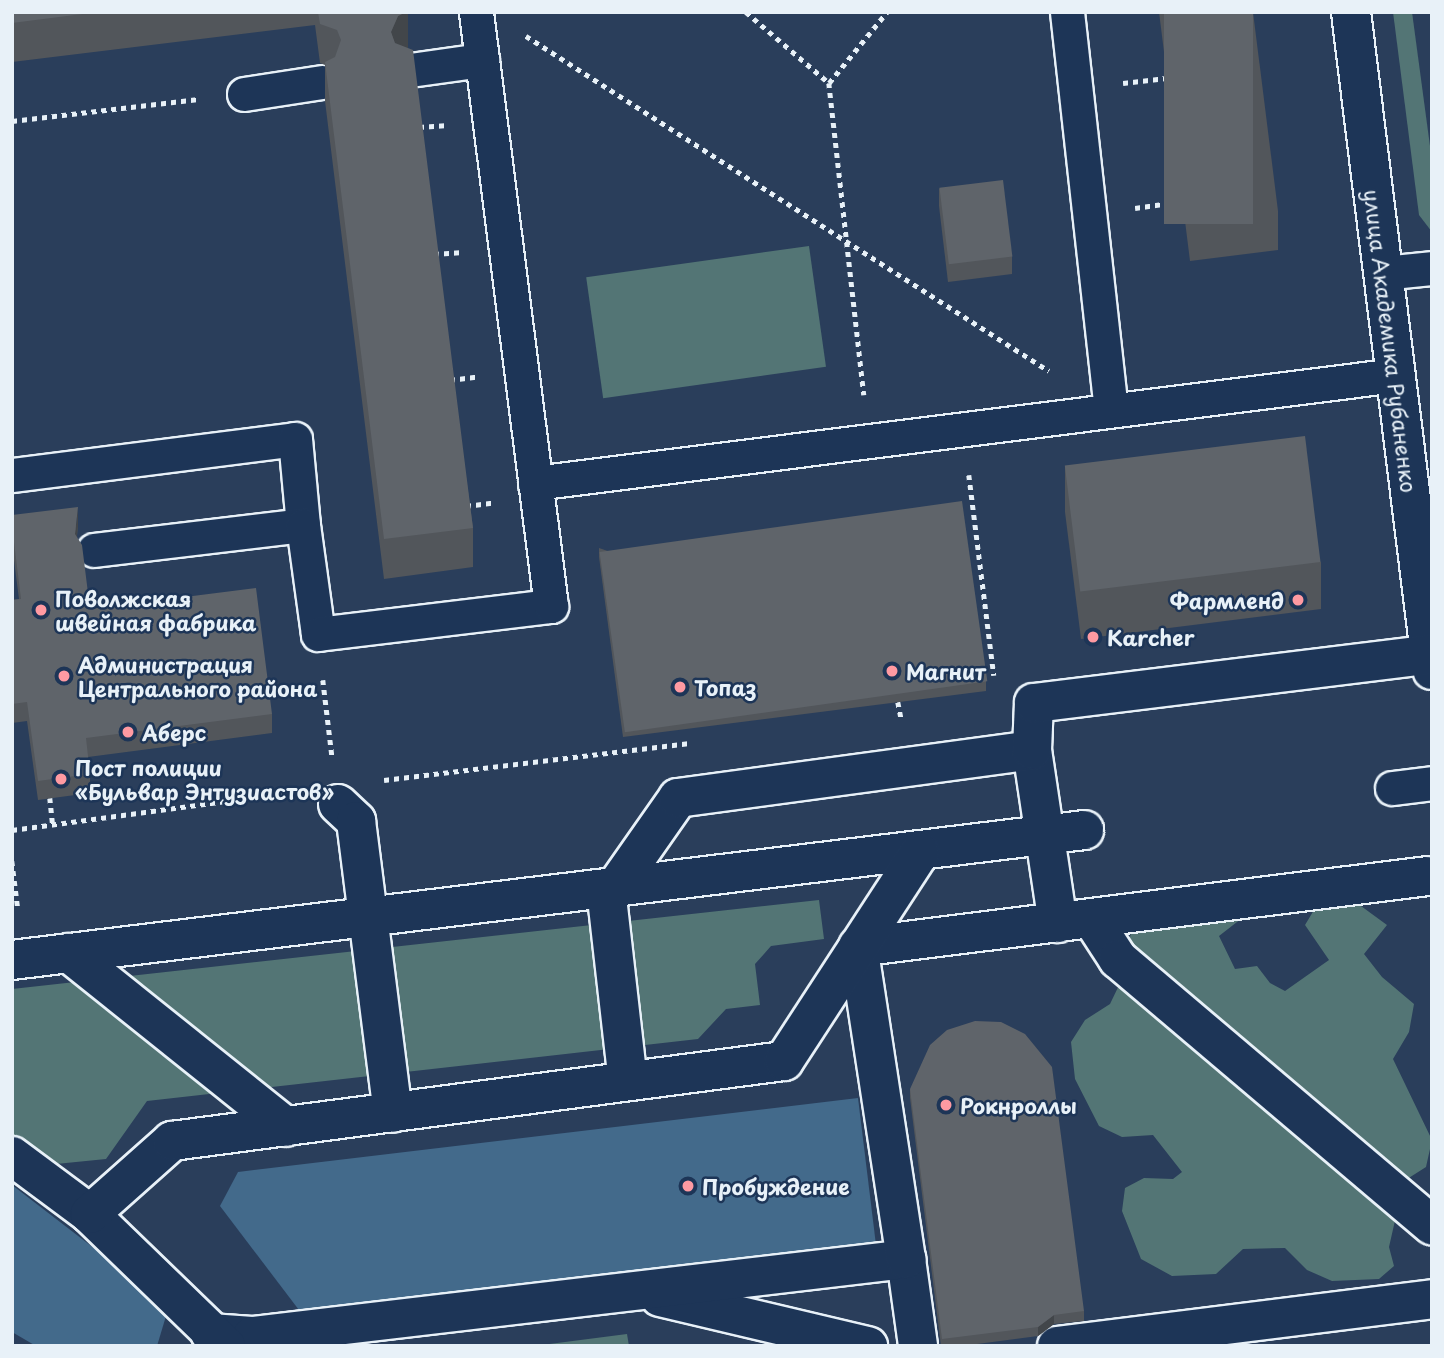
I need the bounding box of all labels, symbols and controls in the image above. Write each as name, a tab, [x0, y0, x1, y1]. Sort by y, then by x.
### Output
street label: улица Академика Рубаненко	[1360, 186, 1422, 496]
place label: Поволжская швейная фабрика	[55, 585, 257, 635]
place label: Фармленд	[1170, 587, 1284, 613]
marker: Фармленд	[1290, 592, 1306, 608]
marker: Поволжская швейная фабрика	[33, 602, 49, 618]
place label: Karcher	[1107, 624, 1194, 650]
marker: Karcher	[1085, 629, 1101, 645]
place label: Администрация Центрального района	[78, 651, 318, 701]
place label: Магнит	[906, 658, 986, 684]
marker: Магнит	[884, 663, 900, 679]
marker: Администрация Центрального района	[56, 668, 72, 684]
place label: Топаз	[694, 674, 757, 700]
marker: Топаз	[672, 679, 688, 695]
place label: Аберс	[142, 719, 206, 745]
marker: Аберс	[120, 724, 136, 740]
place label: Пост полиции «Бульвар Энтузиастов»	[75, 754, 333, 804]
marker: Пост полиции «Бульвар Энтузиастов»	[53, 771, 69, 787]
place label: Рокнроллы	[960, 1092, 1077, 1118]
marker: Рокнроллы	[938, 1097, 954, 1113]
place label: Пробуждение	[702, 1173, 850, 1199]
marker: Пробуждение	[680, 1178, 696, 1194]

